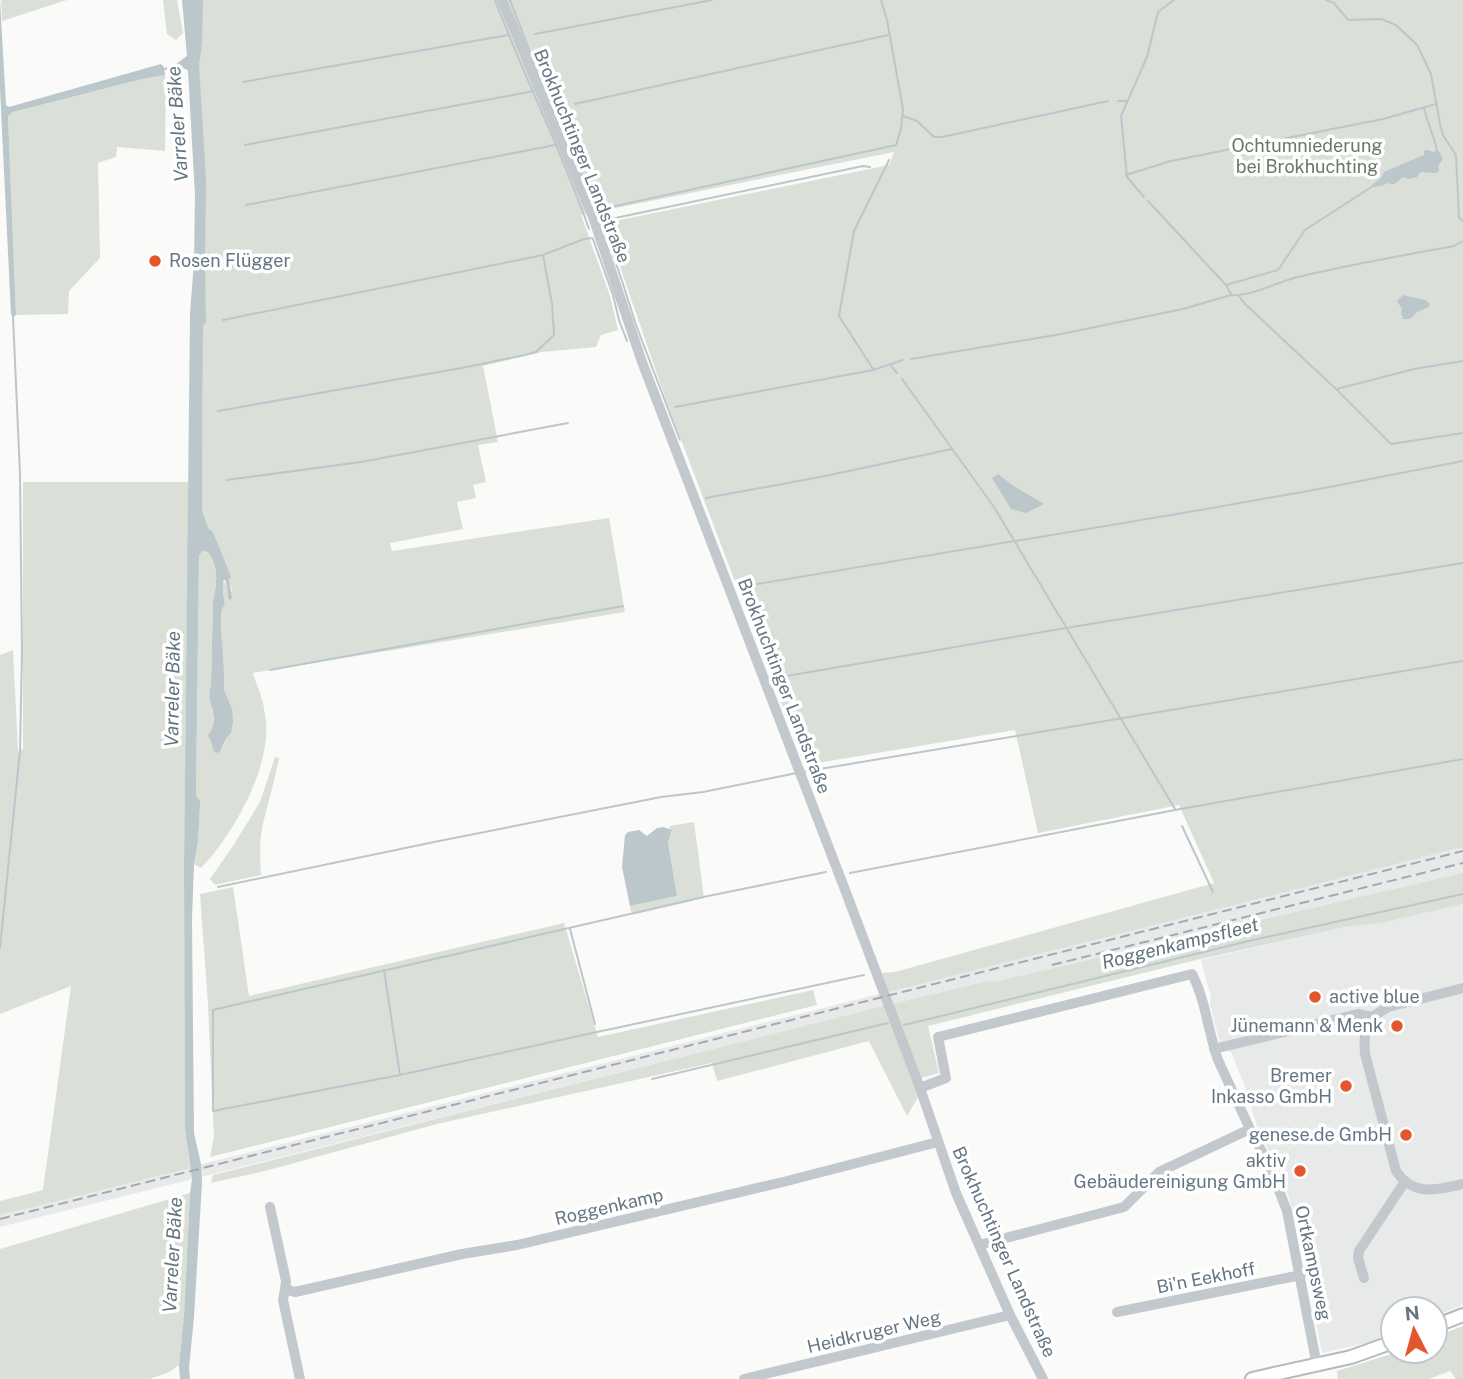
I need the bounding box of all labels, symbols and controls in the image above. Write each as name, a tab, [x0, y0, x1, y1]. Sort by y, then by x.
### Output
street label: Brokhuchtinger Landstraße	[530, 46, 635, 266]
water label: Varreler Bäke	[162, 65, 192, 183]
park label: Ochtumniederung bei Brokhuchting	[1232, 135, 1382, 177]
place label: Rosen Flügger	[169, 250, 290, 271]
marker: Rosen Flügger	[147, 253, 163, 269]
street label: Brokhuchtinger Landstraße	[734, 575, 835, 796]
water label: Varreler Bäke	[160, 631, 184, 747]
water label: Roggenkampsfleet	[1099, 913, 1261, 973]
place label: active blue	[1329, 986, 1420, 1007]
marker: active blue	[1307, 989, 1323, 1005]
place label: Jünemann & Menk	[1231, 1015, 1383, 1036]
marker: Jünemann & Menk	[1389, 1018, 1405, 1034]
place label: Bremer Inkasso GmbH	[1211, 1065, 1332, 1107]
marker: Bremer Inkasso GmbH	[1338, 1078, 1354, 1094]
place label: genese.de GmbH	[1249, 1124, 1392, 1145]
marker: genese.de GmbH	[1398, 1127, 1414, 1143]
street label: Brokhuchtinger Landstraße	[948, 1143, 1061, 1361]
place label: aktiv Gebäudereinigung GmbH	[1074, 1150, 1286, 1192]
marker: aktiv Gebäudereinigung GmbH	[1292, 1163, 1308, 1179]
street label: Roggenkamp	[553, 1184, 665, 1229]
water label: Varreler Bäke	[158, 1196, 186, 1314]
street label: Ortkampsweg	[1291, 1203, 1336, 1322]
street label: Bi'n Eekhoff	[1155, 1258, 1257, 1297]
north arrow	[1379, 1295, 1449, 1365]
text: N	[1404, 1301, 1421, 1325]
street label: Heidkruger Weg	[805, 1306, 943, 1357]

